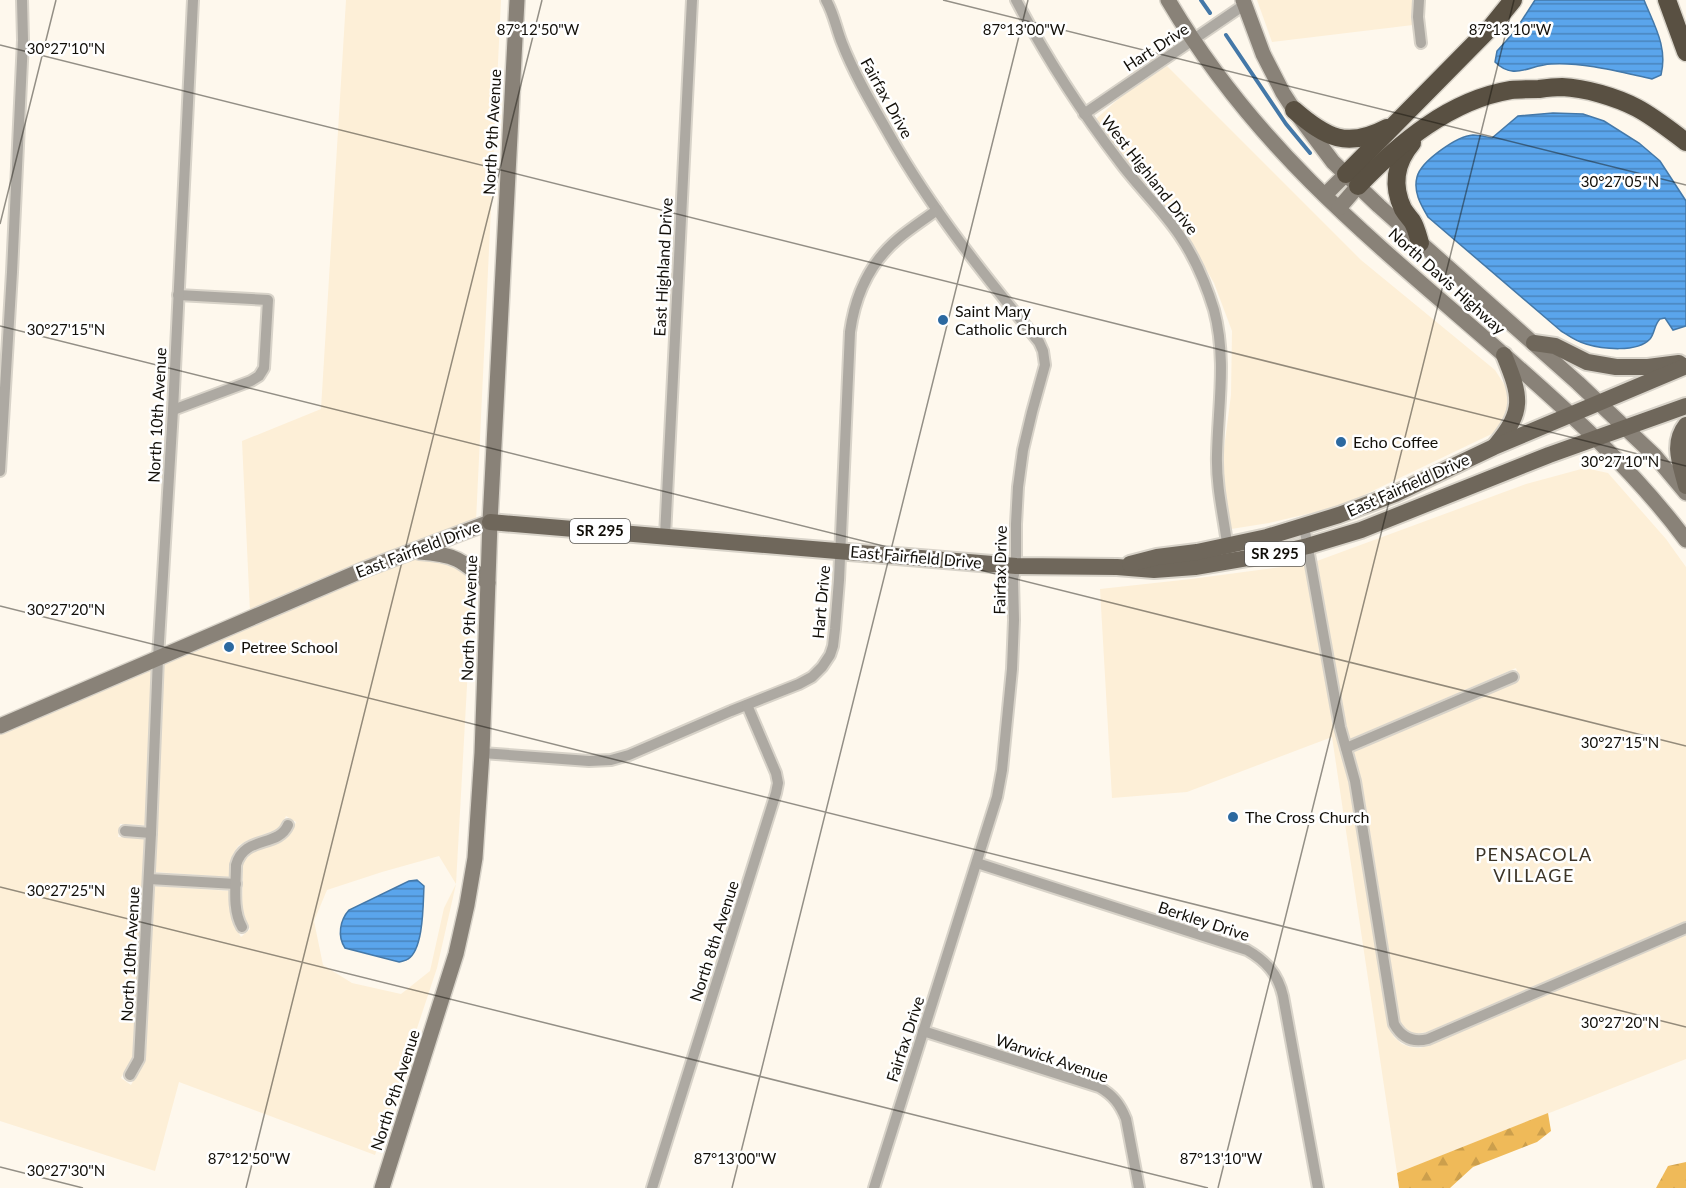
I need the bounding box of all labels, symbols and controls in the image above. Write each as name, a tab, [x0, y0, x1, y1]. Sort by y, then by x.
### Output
street label: Hart Drive	[1120, 19, 1192, 75]
text: 87°12'50"W	[497, 20, 580, 38]
text: 87°13'00"W	[983, 20, 1066, 38]
text: 87°13'10"W	[1469, 20, 1552, 38]
text: 30°27'10"N	[27, 39, 105, 57]
street label: Fairfax Drive	[857, 54, 917, 141]
street label: North 9th Avenue	[479, 69, 504, 195]
street label: West Highland Drive	[1098, 111, 1203, 238]
text: 30°27'05"N	[1581, 172, 1659, 190]
street label: East Highland Drive	[649, 197, 676, 337]
street label: North Davis Highway	[1385, 223, 1510, 338]
place label: Saint Mary Catholic Church	[955, 301, 1067, 338]
marker: Saint Mary Catholic Church	[936, 313, 950, 327]
text: 30°27'15"N	[27, 320, 105, 338]
street label: North 10th Avenue	[143, 347, 170, 483]
place label: Echo Coffee	[1353, 432, 1438, 451]
marker: Echo Coffee	[1334, 435, 1348, 449]
street label: East Fairfield Drive	[1344, 449, 1472, 520]
text: 30°27'10"N	[1581, 452, 1659, 470]
street label: East Fairfield Drive	[353, 516, 483, 581]
road number: SR 295	[570, 519, 630, 543]
street label: Fairfax Drive	[989, 525, 1010, 615]
street label: East Fairfield Drive	[849, 541, 983, 572]
road number: SR 295	[1245, 542, 1305, 566]
street label: North 9th Avenue	[457, 555, 480, 681]
street label: Hart Drive	[808, 564, 833, 640]
text: 30°27'20"N	[27, 600, 105, 618]
place label: Petree School	[241, 637, 338, 656]
marker: Petree School	[222, 640, 236, 654]
text: 30°27'15"N	[1581, 733, 1659, 751]
place label: The Cross Church	[1245, 807, 1370, 826]
marker: The Cross Church	[1226, 810, 1240, 824]
district label: PENSACOLA VILLAGE	[1475, 843, 1593, 886]
street label: North 8th Avenue	[685, 878, 742, 1004]
text: 30°27'25"N	[27, 881, 105, 899]
street label: North 10th Avenue	[116, 886, 143, 1022]
street label: Berkley Drive	[1156, 897, 1252, 944]
street label: Fairfax Drive	[882, 993, 927, 1084]
text: 30°27'20"N	[1581, 1013, 1659, 1031]
street label: North 9th Avenue	[366, 1027, 423, 1153]
street label: Warwick Avenue	[993, 1029, 1111, 1086]
text: 87°12'50"W	[208, 1149, 291, 1167]
text: 87°13'00"W	[694, 1149, 777, 1167]
text: 87°13'10"W	[1180, 1149, 1263, 1167]
text: 30°27'30"N	[27, 1161, 105, 1179]

